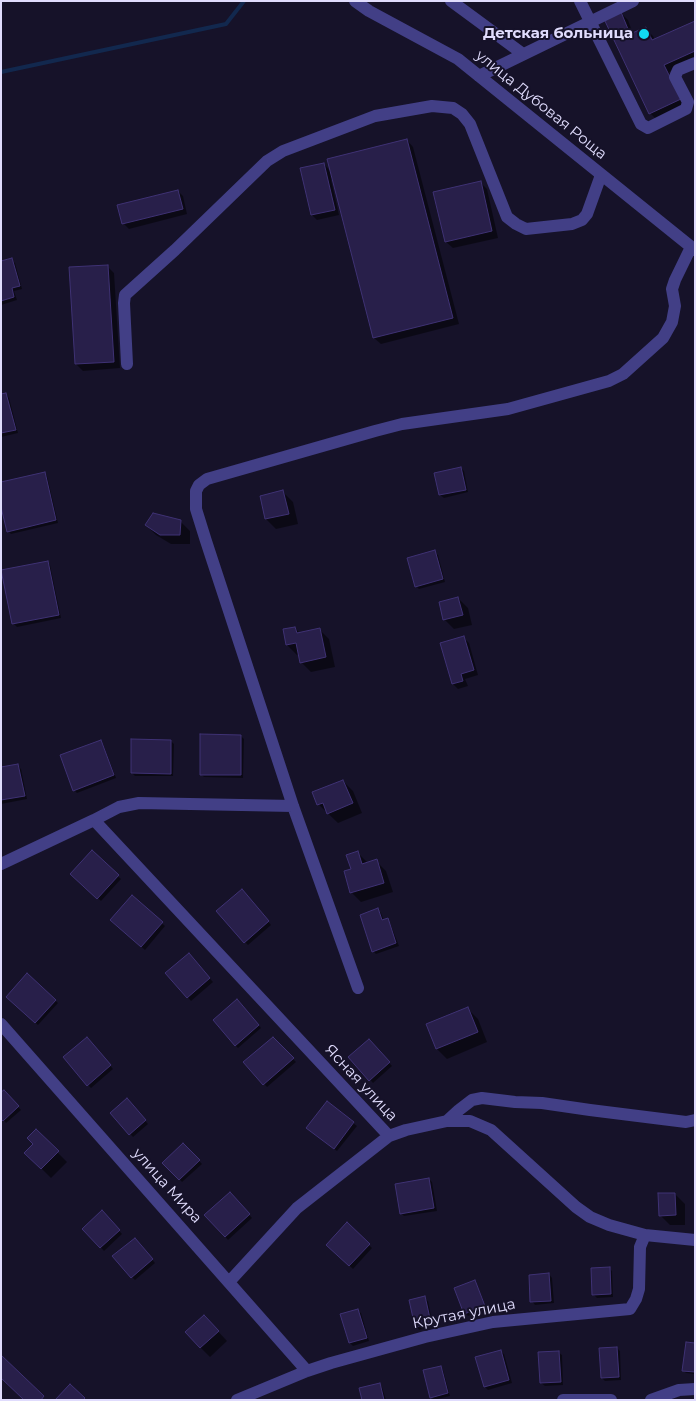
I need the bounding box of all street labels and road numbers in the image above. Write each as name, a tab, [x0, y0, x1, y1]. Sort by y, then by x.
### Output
street label: улица Дубовая Роща	[472, 47, 610, 163]
street label: Ясная улица	[321, 1041, 401, 1125]
street label: улица Мира	[129, 1145, 205, 1227]
street label: Крутая улица	[411, 1295, 517, 1333]

